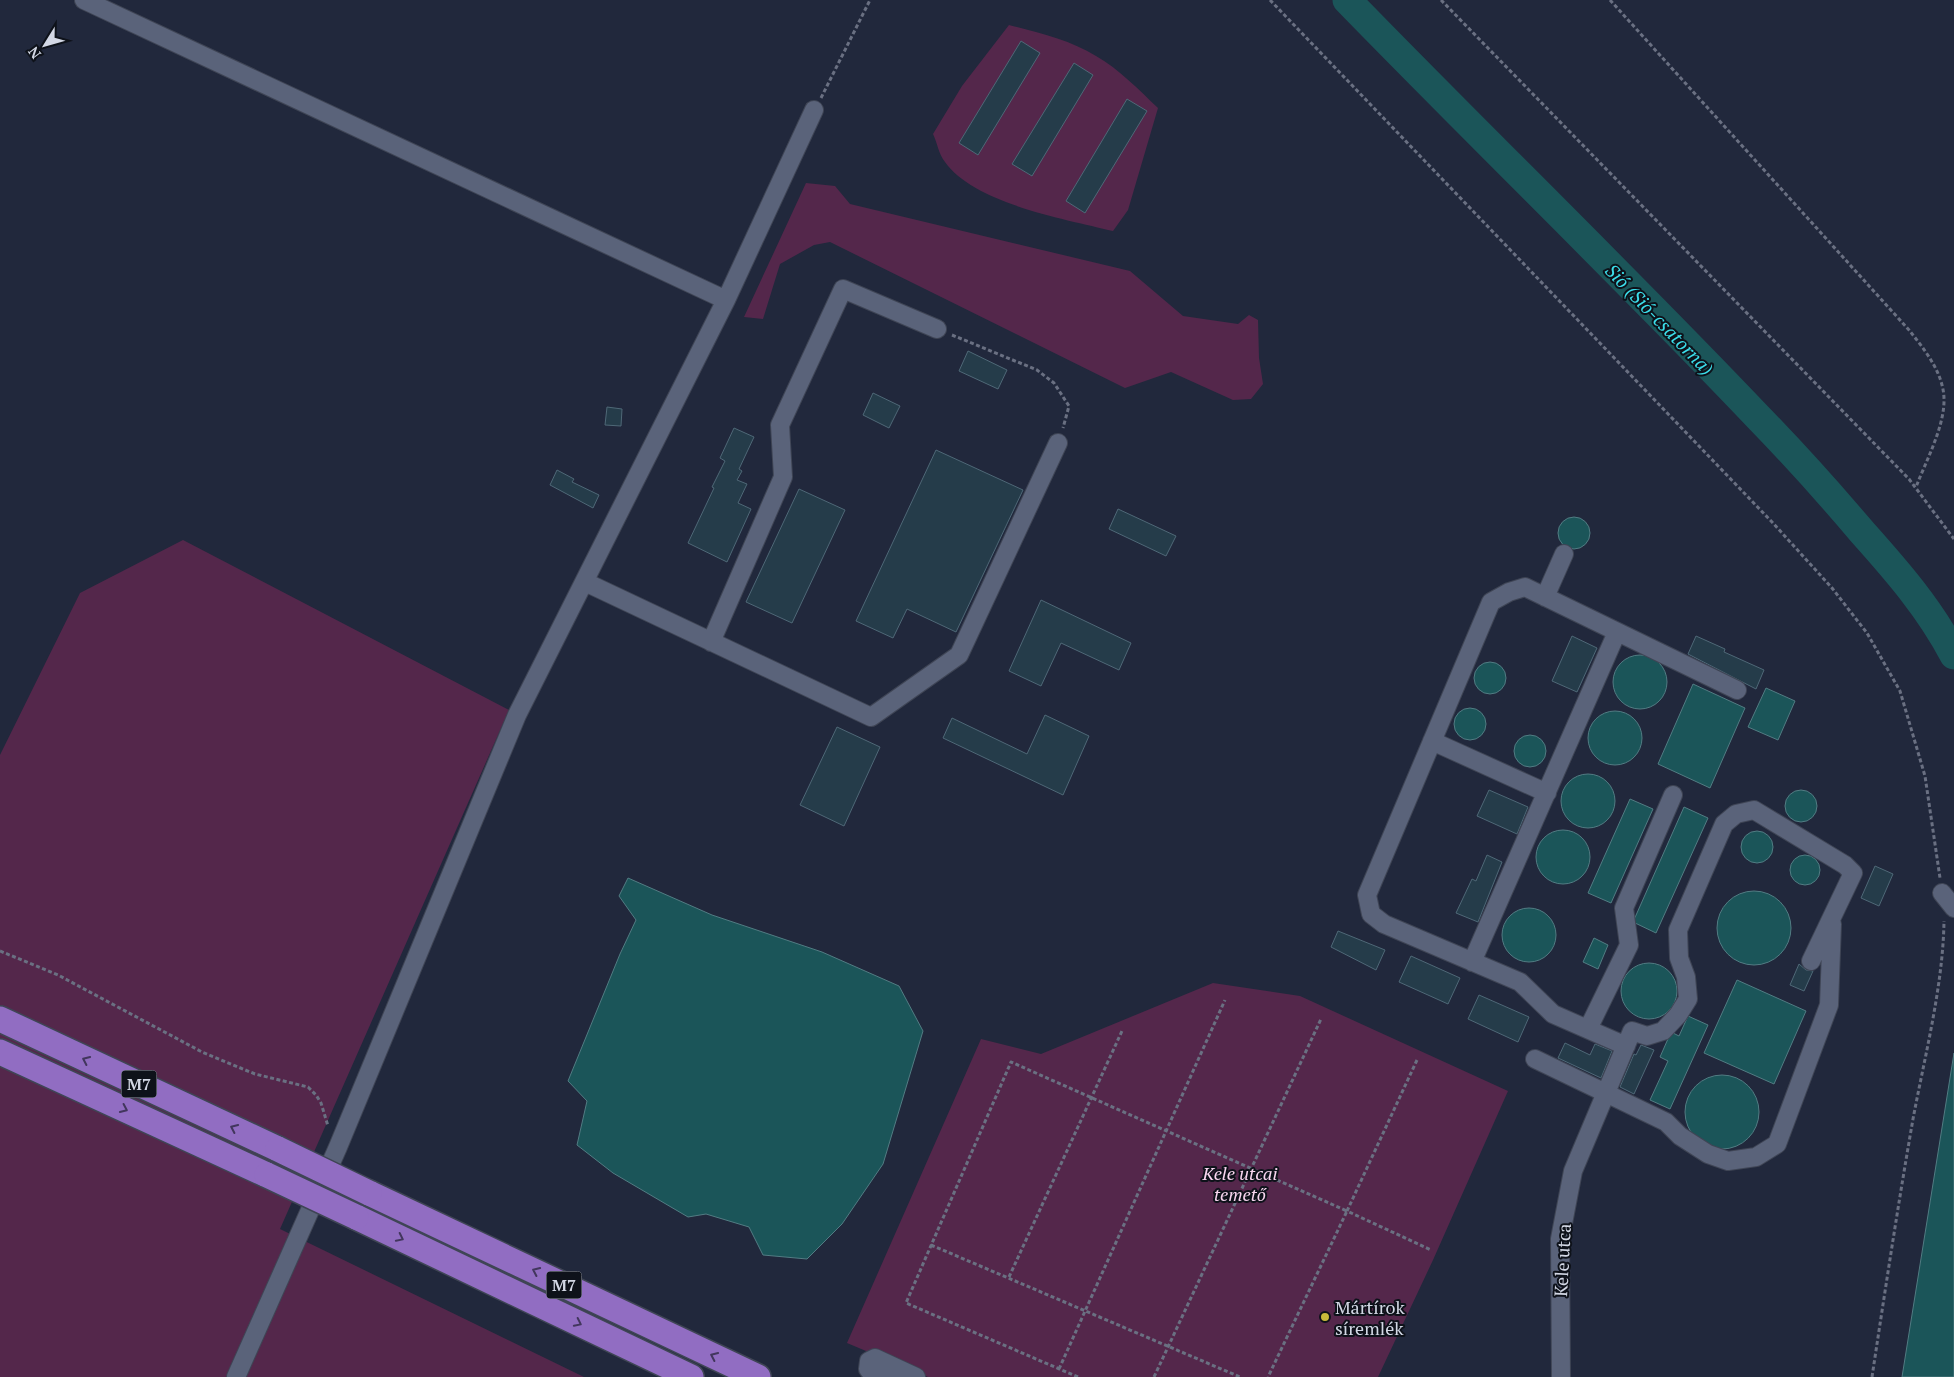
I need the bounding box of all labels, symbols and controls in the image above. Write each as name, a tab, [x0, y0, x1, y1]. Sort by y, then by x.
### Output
north arrow	[20, 20, 70, 70]
text: N	[23, 43, 45, 63]
water label: Sió (Sió-csatorna)	[1600, 258, 1720, 380]
one-way arrow	[83, 1056, 92, 1066]
road number: M7	[122, 1070, 156, 1098]
one-way arrow	[119, 1103, 128, 1113]
one-way arrow	[230, 1124, 239, 1134]
park label: Kele utcai temető	[1202, 1161, 1277, 1206]
street label: Kele utca	[1548, 1223, 1576, 1297]
one-way arrow	[395, 1232, 404, 1242]
one-way arrow	[532, 1267, 541, 1278]
road number: M7	[546, 1272, 582, 1298]
place label: Mártírok síremlék	[1335, 1295, 1406, 1340]
marker: Mártírok síremlék	[1319, 1311, 1331, 1323]
one-way arrow	[573, 1317, 582, 1327]
one-way arrow	[710, 1352, 719, 1362]

